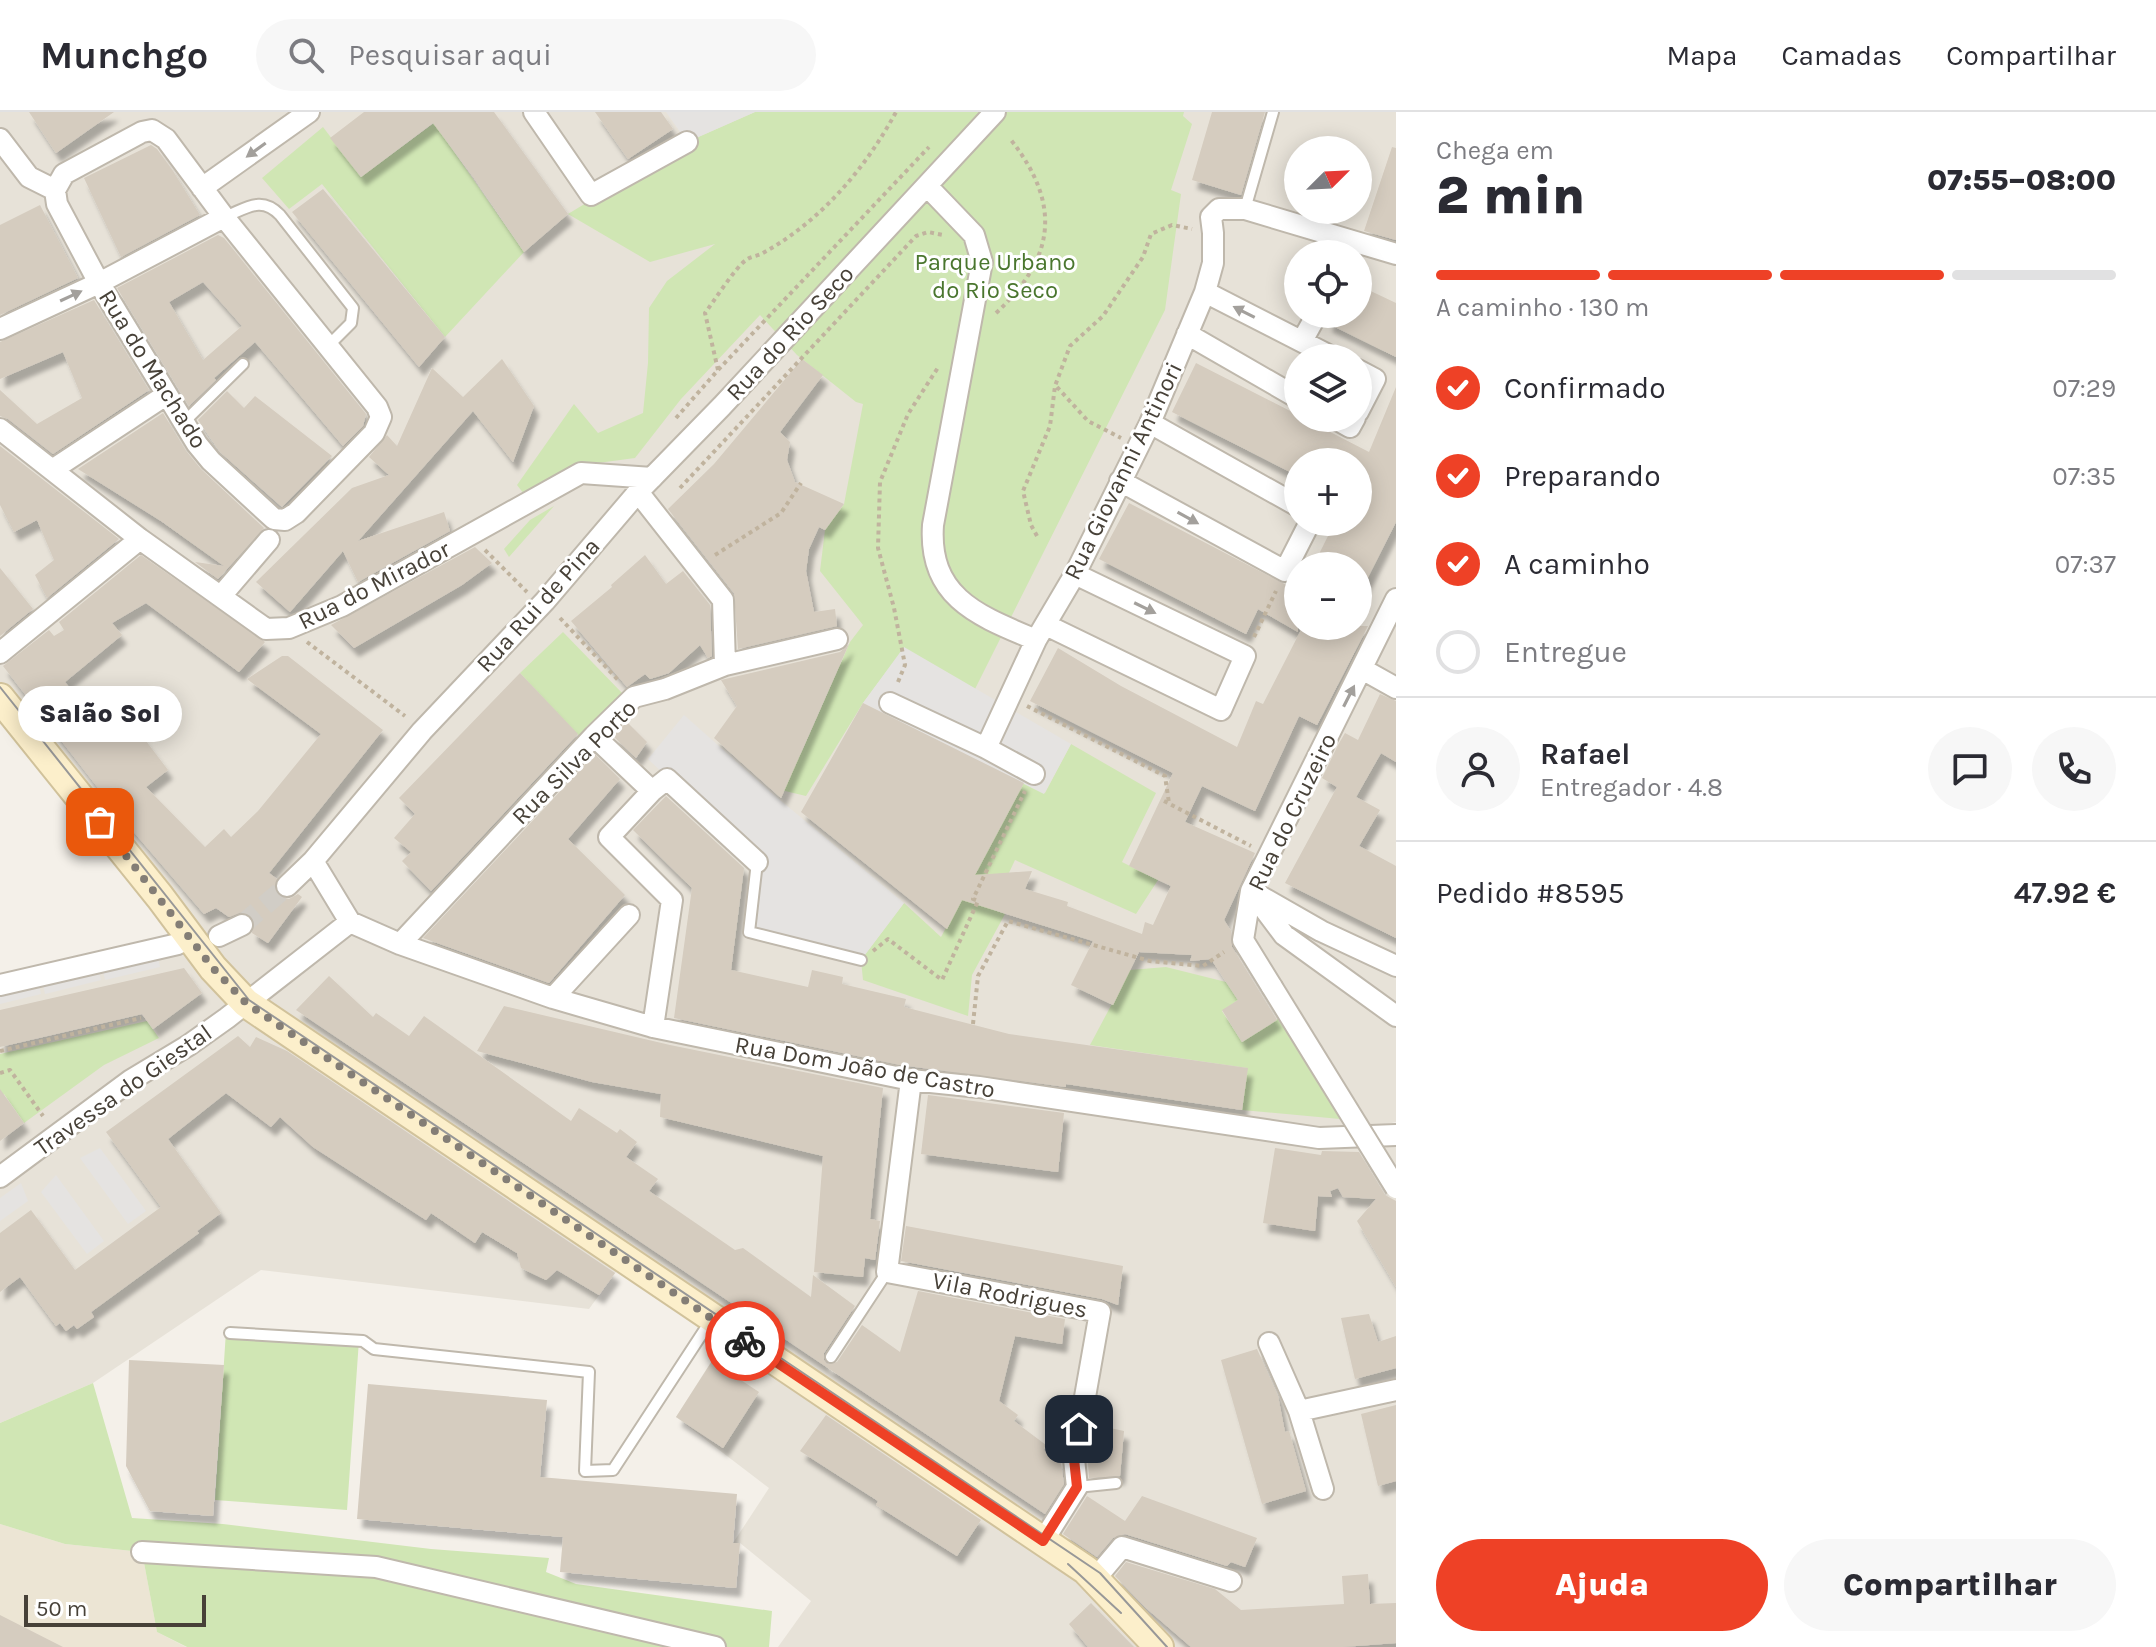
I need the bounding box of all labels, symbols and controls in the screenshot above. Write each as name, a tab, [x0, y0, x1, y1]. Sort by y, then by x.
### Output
search box	[256, 19, 816, 91]
text: Munchgo	[40, 33, 208, 78]
icon: search	[284, 33, 328, 77]
text: Pesquisar aqui	[348, 37, 552, 73]
text: Mapa	[1666, 39, 1737, 72]
text: Camadas	[1781, 39, 1902, 72]
text: Compartilhar	[1946, 39, 2116, 72]
text: Chega em	[1436, 135, 1554, 166]
north arrow	[1284, 136, 1372, 224]
map controls	[1284, 136, 1372, 640]
one-way arrow	[245, 142, 266, 157]
text: 07:55–08:00	[1927, 162, 2116, 198]
text: 2 min	[1436, 165, 1585, 226]
button: locate	[1284, 240, 1372, 328]
park label: Parque Urbano do Rio Seco	[914, 248, 1076, 304]
street label: Rua do Rio Seco	[720, 260, 860, 406]
street label: Rua do Machado	[93, 284, 213, 454]
one-way arrow	[59, 289, 83, 303]
text: A caminho · 130 m	[1436, 292, 1649, 323]
one-way arrow	[1233, 305, 1256, 319]
button: layers	[1284, 344, 1372, 432]
street label: Rua Giovanni Antinori	[1058, 358, 1188, 584]
icon: check	[1436, 366, 1480, 410]
text: Confirmado	[1504, 370, 1666, 406]
text: 07:29	[2052, 373, 2116, 404]
button: +	[1284, 448, 1372, 536]
icon: check	[1436, 454, 1480, 498]
text: Preparando	[1504, 458, 1661, 494]
text: 07:35	[2052, 461, 2116, 492]
one-way arrow	[1177, 511, 1199, 525]
street label: Rua Rui de Pina	[471, 532, 605, 678]
street label: Rua do Mirador	[293, 535, 455, 635]
icon: check	[1436, 542, 1480, 586]
text: A caminho	[1504, 546, 1650, 582]
text: 07:37	[2055, 549, 2116, 580]
button: −	[1284, 552, 1372, 640]
one-way arrow	[1133, 601, 1157, 615]
text: Entregue	[1504, 634, 1627, 670]
one-way arrow	[1342, 685, 1355, 708]
callout: Salão Sol	[18, 686, 182, 742]
street label: Rua Silva Porto	[506, 694, 642, 830]
text: Salão Sol	[39, 698, 161, 729]
button: person	[1436, 727, 1520, 811]
button: chat	[1928, 727, 2012, 811]
button: phone	[2032, 727, 2116, 811]
street label: Rua do Cruzeiro	[1242, 729, 1342, 895]
text: Rafael	[1540, 736, 1630, 772]
text: Entregador · 4.8	[1540, 772, 1723, 803]
pin	[66, 788, 134, 856]
icon: bag	[78, 800, 122, 844]
text: Pedido #8595	[1436, 875, 1625, 911]
text: 47.92 €	[2014, 875, 2116, 911]
street label: Travessa do Giestal	[29, 1018, 217, 1162]
street label: Rua Dom João de Castro	[733, 1030, 997, 1104]
street label: Vila Rodrigues	[930, 1266, 1090, 1324]
courier	[705, 1301, 785, 1381]
icon: bike	[723, 1319, 767, 1363]
pin	[1045, 1395, 1113, 1463]
icon: home	[1057, 1407, 1101, 1451]
button: Ajuda	[1436, 1539, 1768, 1631]
button: Compartilhar	[1784, 1539, 2116, 1631]
scale bar	[24, 1591, 206, 1627]
text: 50 m	[36, 1596, 87, 1622]

